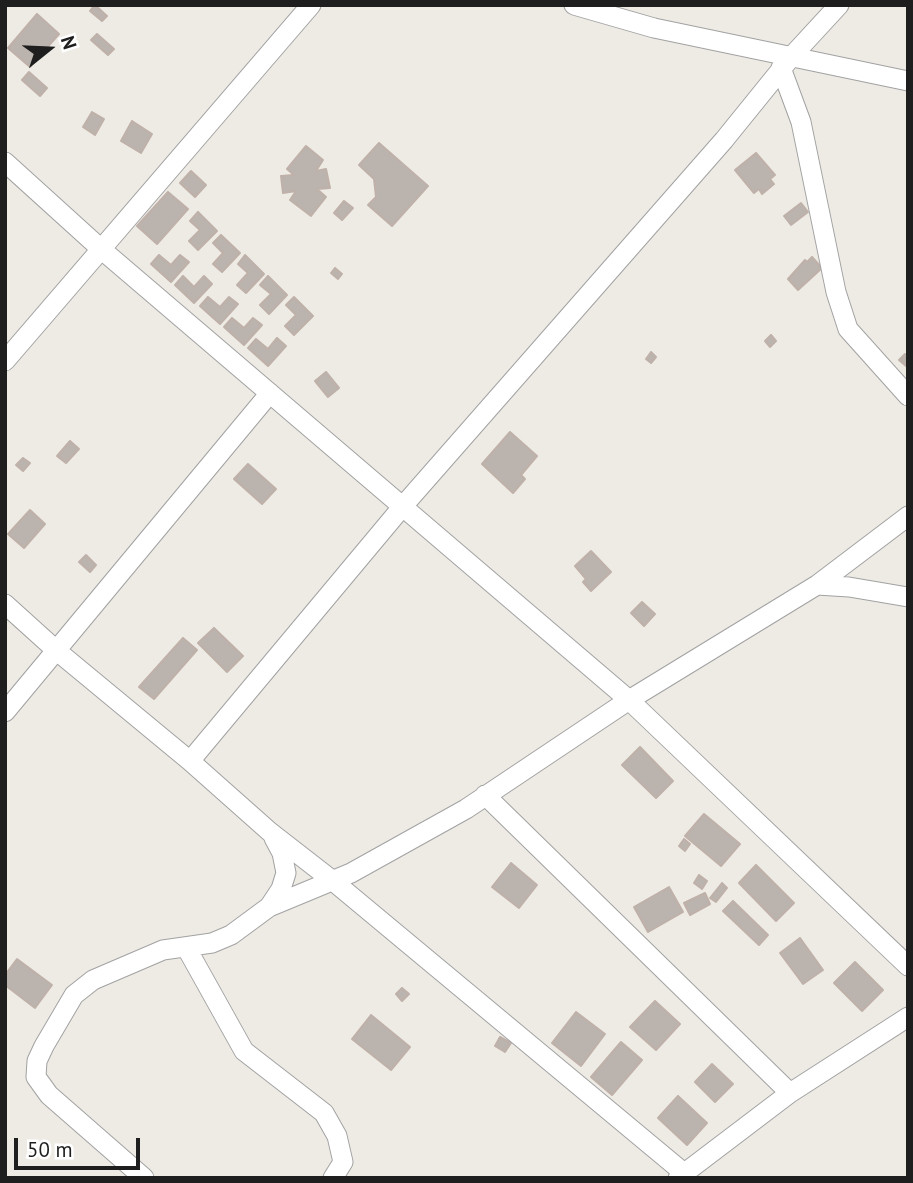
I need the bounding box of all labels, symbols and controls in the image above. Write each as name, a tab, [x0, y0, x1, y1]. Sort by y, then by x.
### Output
north arrow	[14, 14, 84, 84]
text: N	[56, 33, 82, 52]
scale bar	[18, 1124, 144, 1168]
text: 50 m	[27, 1136, 73, 1163]

